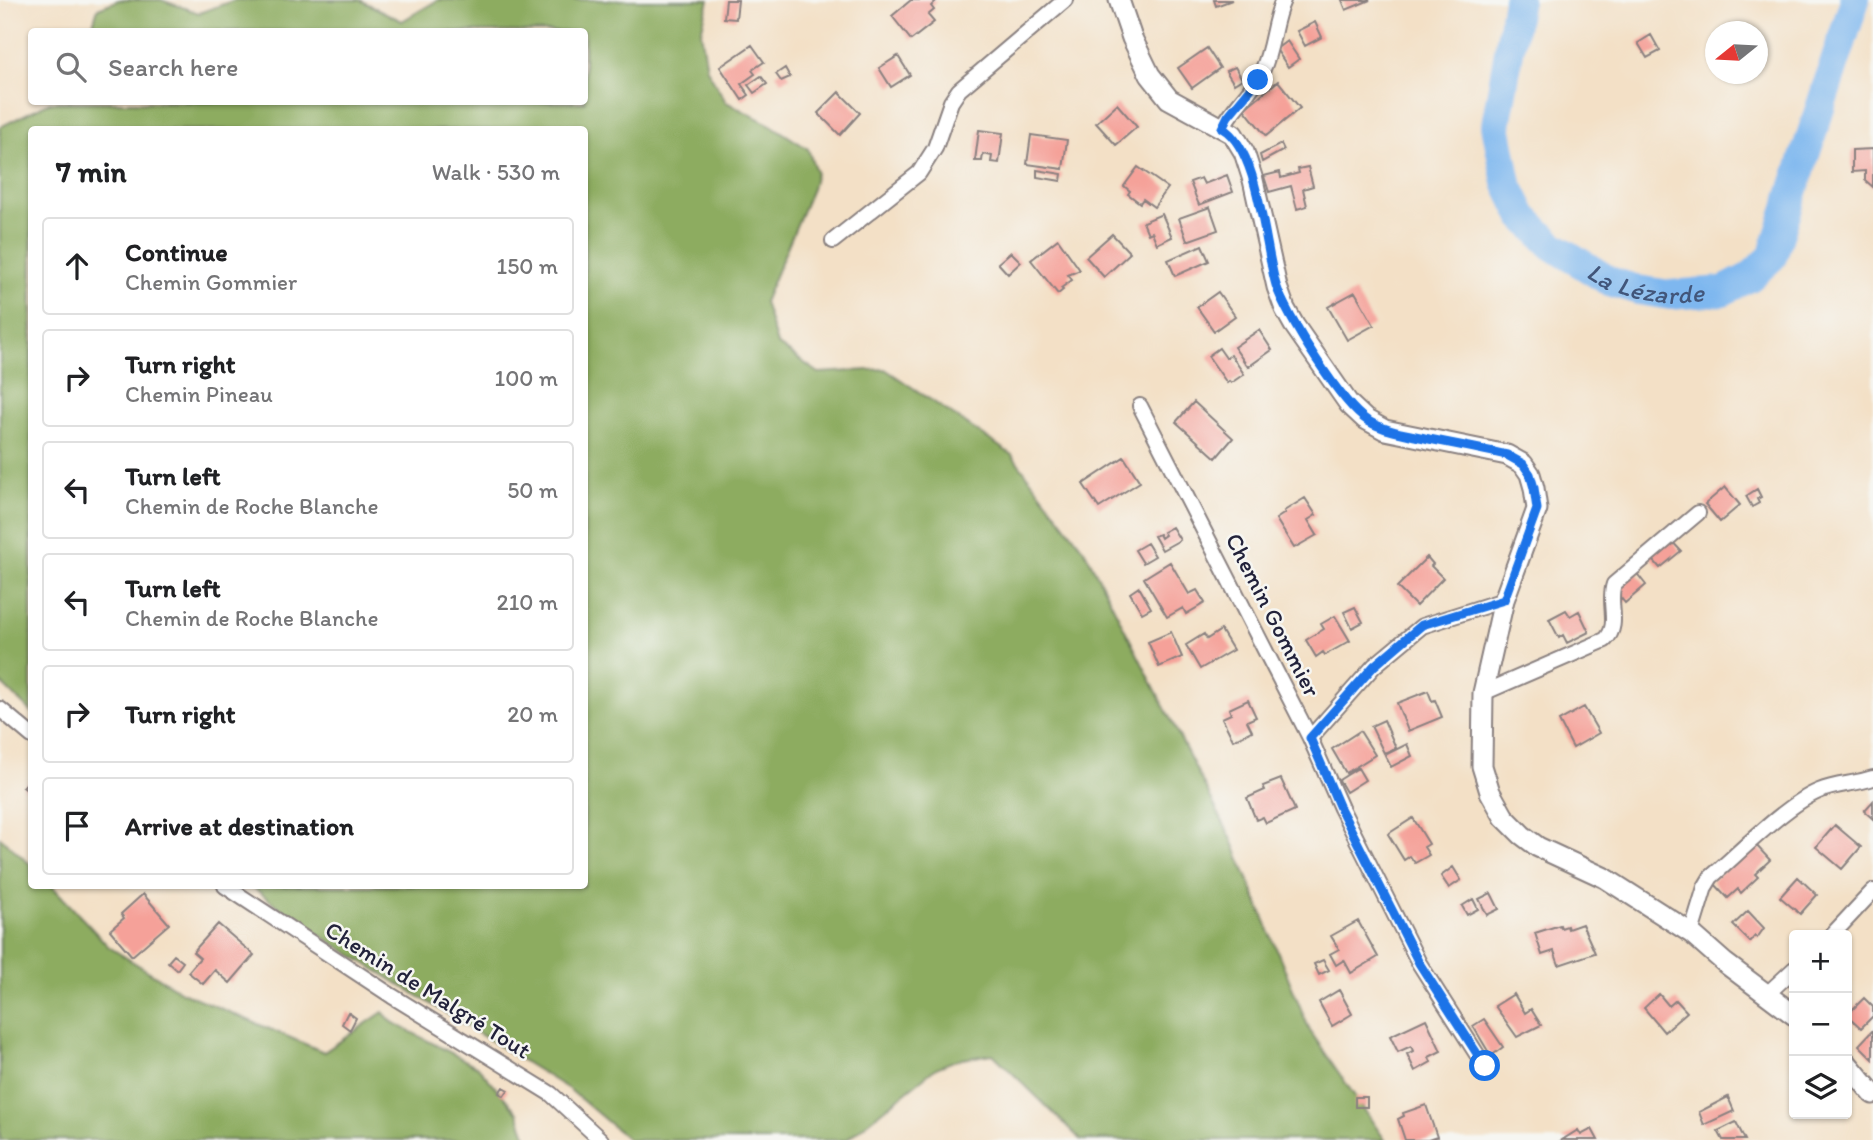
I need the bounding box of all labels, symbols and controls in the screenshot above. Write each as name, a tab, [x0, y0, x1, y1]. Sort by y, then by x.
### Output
north arrow	[1705, 21, 1768, 84]
search box	[28, 28, 588, 105]
icon: search	[52, 48, 90, 86]
text: Search here	[108, 51, 238, 83]
route end	[1242, 64, 1273, 95]
text: 7 min	[56, 153, 127, 190]
text: Walk · 530 m	[432, 158, 560, 186]
text: Continue	[125, 236, 228, 268]
icon: ahead	[58, 247, 96, 285]
text: 150 m	[497, 252, 558, 280]
water label: La Lézarde	[1581, 255, 1706, 311]
text: Chemin Gommier	[125, 268, 297, 296]
text: Turn right	[125, 348, 236, 380]
icon: right	[58, 359, 96, 397]
text: 100 m	[494, 364, 558, 392]
text: Chemin Pineau	[125, 380, 273, 408]
text: Turn left	[125, 460, 221, 492]
icon: left	[58, 471, 96, 509]
text: 50 m	[507, 476, 558, 504]
text: Chemin de Roche Blanche	[125, 492, 378, 520]
street label: Chemin Gommier	[1220, 528, 1327, 702]
text: Turn left	[125, 572, 221, 604]
icon: left	[58, 583, 96, 621]
text: 210 m	[497, 588, 558, 616]
text: Chemin de Roche Blanche	[125, 604, 378, 632]
icon: right	[58, 695, 96, 733]
text: Turn right	[125, 698, 236, 730]
text: 20 m	[507, 700, 558, 728]
icon: arrive	[58, 807, 96, 845]
text: Arrive at destination	[125, 810, 354, 842]
street label: Chemin de Malgré Tout	[320, 915, 536, 1065]
map controls	[1789, 930, 1852, 1119]
button: +	[1789, 930, 1852, 993]
button: −	[1789, 993, 1852, 1056]
route start	[1469, 1050, 1500, 1081]
button: layers	[1789, 1056, 1852, 1119]

